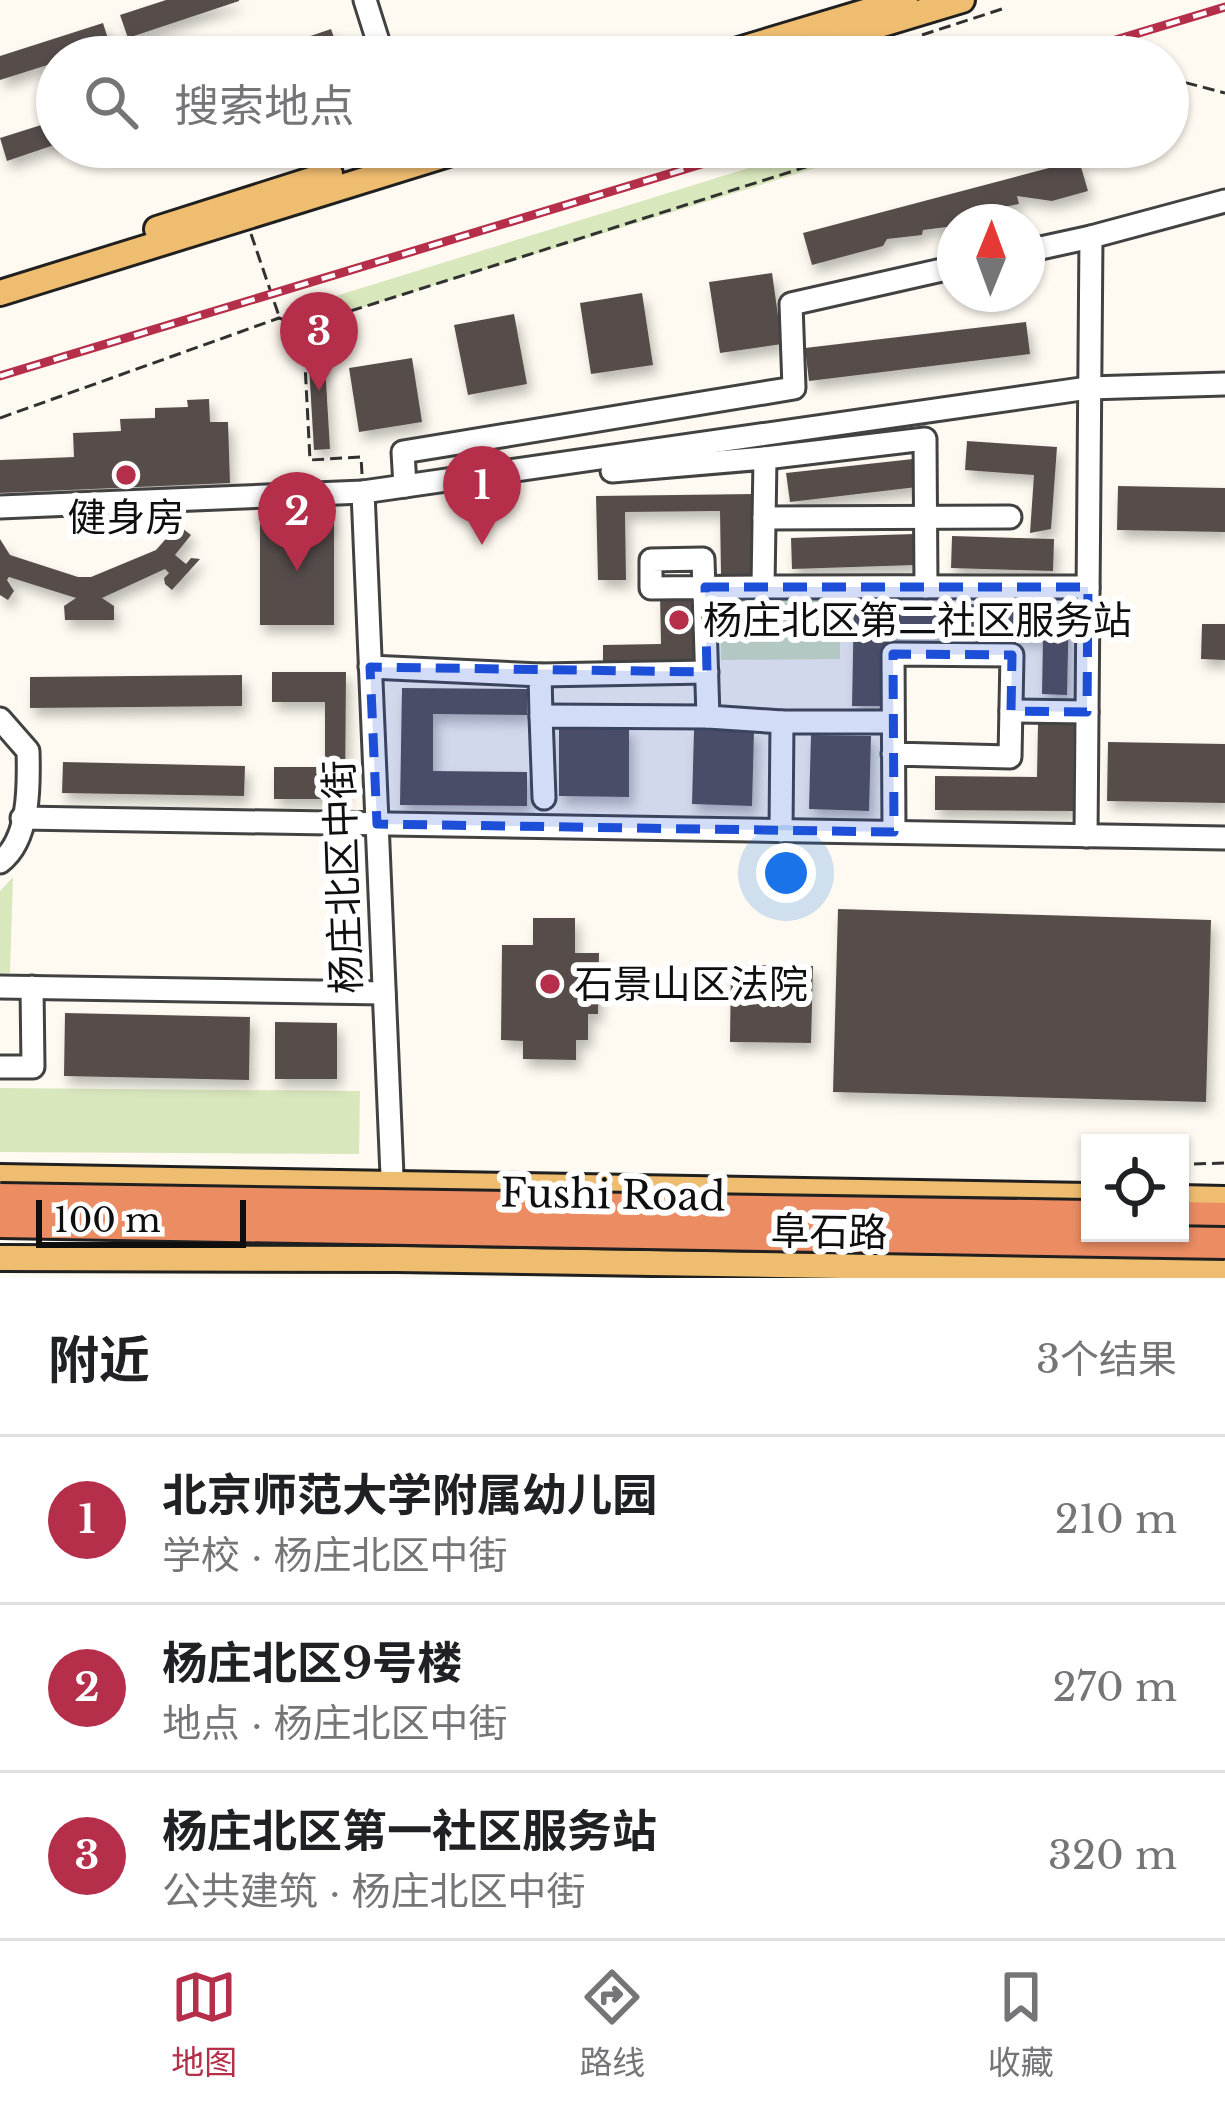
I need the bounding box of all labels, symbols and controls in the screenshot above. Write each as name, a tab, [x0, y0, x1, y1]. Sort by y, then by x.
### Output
search box	[36, 36, 1189, 168]
icon: search	[78, 69, 144, 135]
text: 搜索地点	[174, 78, 354, 134]
north arrow	[937, 204, 1045, 312]
pin: 3	[280, 292, 358, 391]
pin: 1	[443, 446, 521, 545]
marker: 健身房	[113, 462, 139, 488]
pin: 2	[258, 472, 336, 571]
place label: 健身房	[67, 493, 185, 542]
place label: 杨庄北区第二社区服务站	[703, 596, 1132, 645]
marker: 杨庄北区第二社区服务站	[666, 607, 692, 633]
street label: 杨庄北区中街	[314, 759, 372, 995]
your location	[756, 843, 816, 903]
place label: 石景山区法院	[574, 960, 808, 1009]
marker: 石景山区法院	[537, 971, 563, 997]
map controls	[1081, 1134, 1189, 1242]
button: locate	[1081, 1134, 1189, 1242]
street label: Fushi Road	[500, 1169, 726, 1221]
scale bar	[36, 1194, 246, 1247]
text: 100 m	[54, 1200, 161, 1241]
street label: 阜石路	[770, 1206, 888, 1258]
text: 附近	[48, 1329, 150, 1392]
text: 3个结果	[1036, 1335, 1177, 1384]
text: 北京师范大学附属幼儿园	[162, 1467, 657, 1523]
text: 1	[78, 1495, 96, 1544]
text: 210 m	[1055, 1495, 1177, 1544]
text: 学校 · 杨庄北区中街	[162, 1531, 508, 1580]
text: 杨庄北区9号楼	[162, 1635, 462, 1691]
text: 2	[74, 1663, 100, 1712]
text: 270 m	[1053, 1663, 1177, 1712]
text: 地点 · 杨庄北区中街	[162, 1699, 508, 1748]
text: 杨庄北区第一社区服务站	[162, 1803, 657, 1859]
text: 3	[75, 1831, 99, 1880]
text: 320 m	[1048, 1831, 1177, 1880]
text: 公共建筑 · 杨庄北区中街	[162, 1867, 586, 1916]
tab: 地图	[171, 1964, 237, 2084]
tab: 路线	[579, 1964, 645, 2084]
tab: 收藏	[988, 1964, 1054, 2084]

